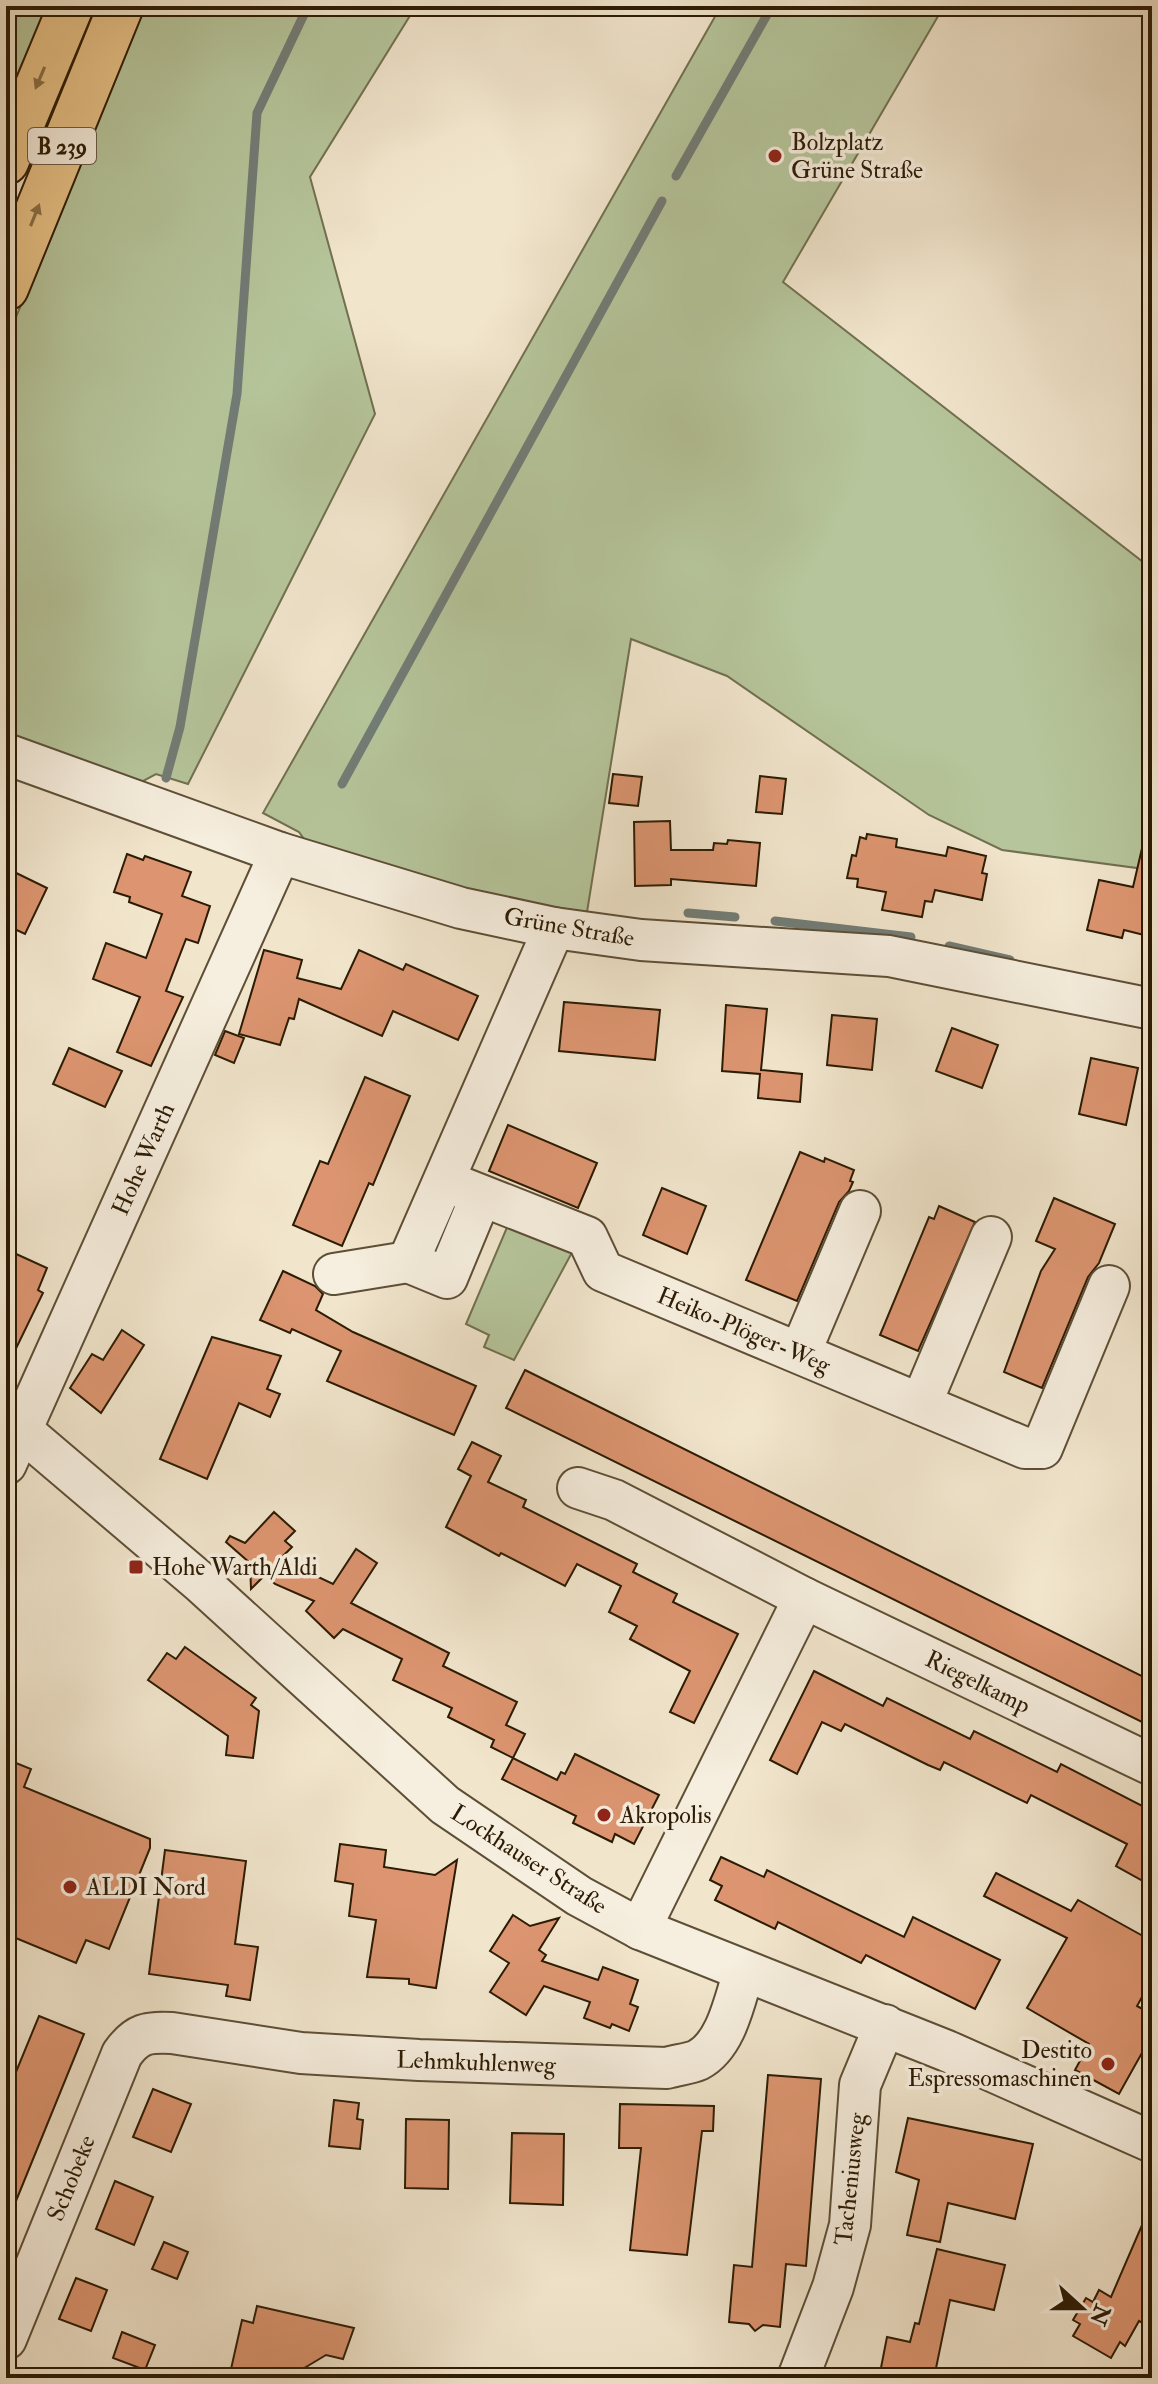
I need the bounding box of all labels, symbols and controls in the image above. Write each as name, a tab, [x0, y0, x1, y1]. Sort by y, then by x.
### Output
one-way arrow	[33, 66, 46, 90]
place label: Bolzplatz Grüne Straße	[791, 127, 923, 186]
road number: B 239	[28, 128, 96, 164]
marker: Bolzplatz Grüne Straße	[766, 147, 784, 165]
one-way arrow	[29, 203, 42, 227]
street label: Grüne Straße	[501, 901, 637, 954]
street label: Hohe Warth	[105, 1098, 182, 1220]
street label: Heiko-Plöger-Weg	[652, 1280, 836, 1381]
place label: Hohe Warth/Aldi	[152, 1552, 318, 1583]
marker: Hohe Warth/Aldi	[127, 1558, 145, 1576]
street label: Riegelkamp	[920, 1644, 1035, 1721]
street label: Lockhauser Straße	[445, 1797, 613, 1921]
place label: Akropolis	[619, 1800, 712, 1831]
marker: Akropolis	[595, 1806, 613, 1824]
place label: ALDI Nord	[85, 1872, 206, 1903]
marker: ALDI Nord	[61, 1878, 79, 1896]
place label: Destito Espressomaschinen	[907, 2035, 1092, 2094]
street label: Lehmkuhlenweg	[396, 2044, 557, 2081]
marker: Destito Espressomaschinen	[1099, 2055, 1117, 2073]
street label: Tacheniusweg	[828, 2110, 873, 2247]
street label: Schobeke	[40, 2131, 103, 2226]
north arrow	[1042, 2268, 1122, 2348]
text: N	[1083, 2300, 1117, 2329]

